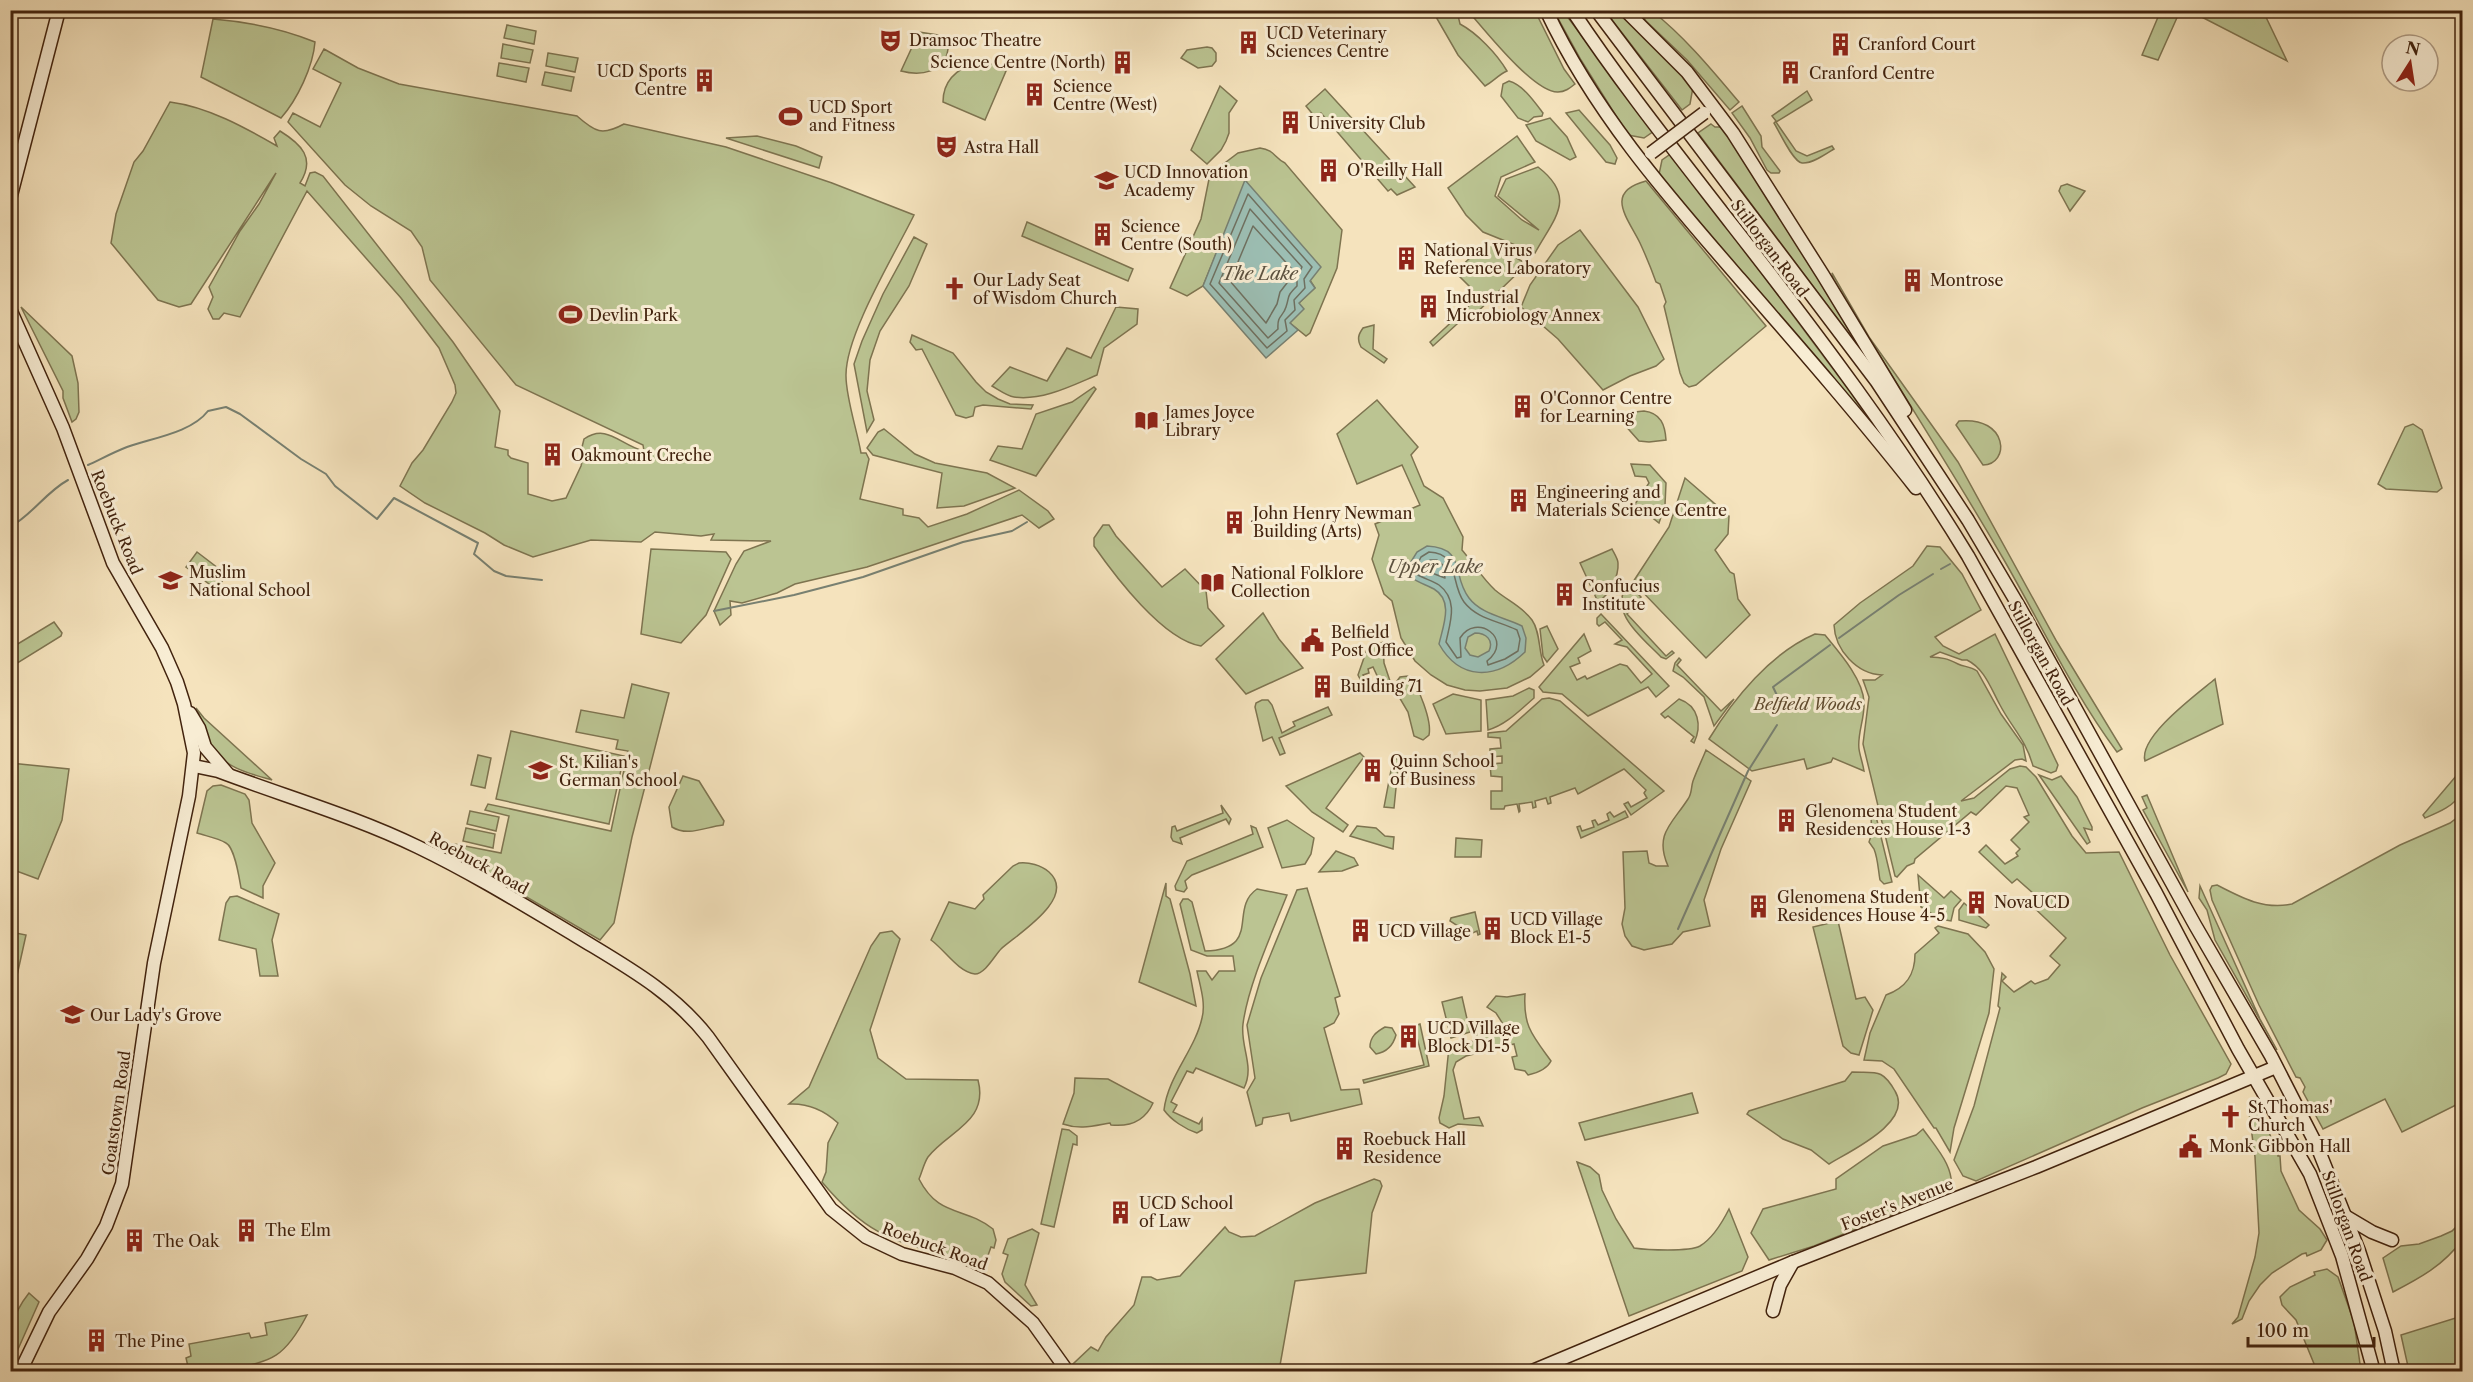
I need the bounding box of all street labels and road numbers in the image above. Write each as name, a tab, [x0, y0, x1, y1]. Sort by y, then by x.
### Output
street label: Stillorgan Road	[1727, 195, 1813, 301]
street label: Roebuck Road	[87, 467, 147, 577]
street label: Stillorgan Road	[2004, 597, 2078, 709]
street label: Roebuck Road	[426, 827, 533, 899]
street label: Goatstown Road	[97, 1049, 135, 1177]
street label: Stillorgan Road	[2318, 1168, 2376, 1285]
street label: Foster's Avenue	[1838, 1173, 1956, 1235]
street label: Roebuck Road	[879, 1218, 991, 1274]

